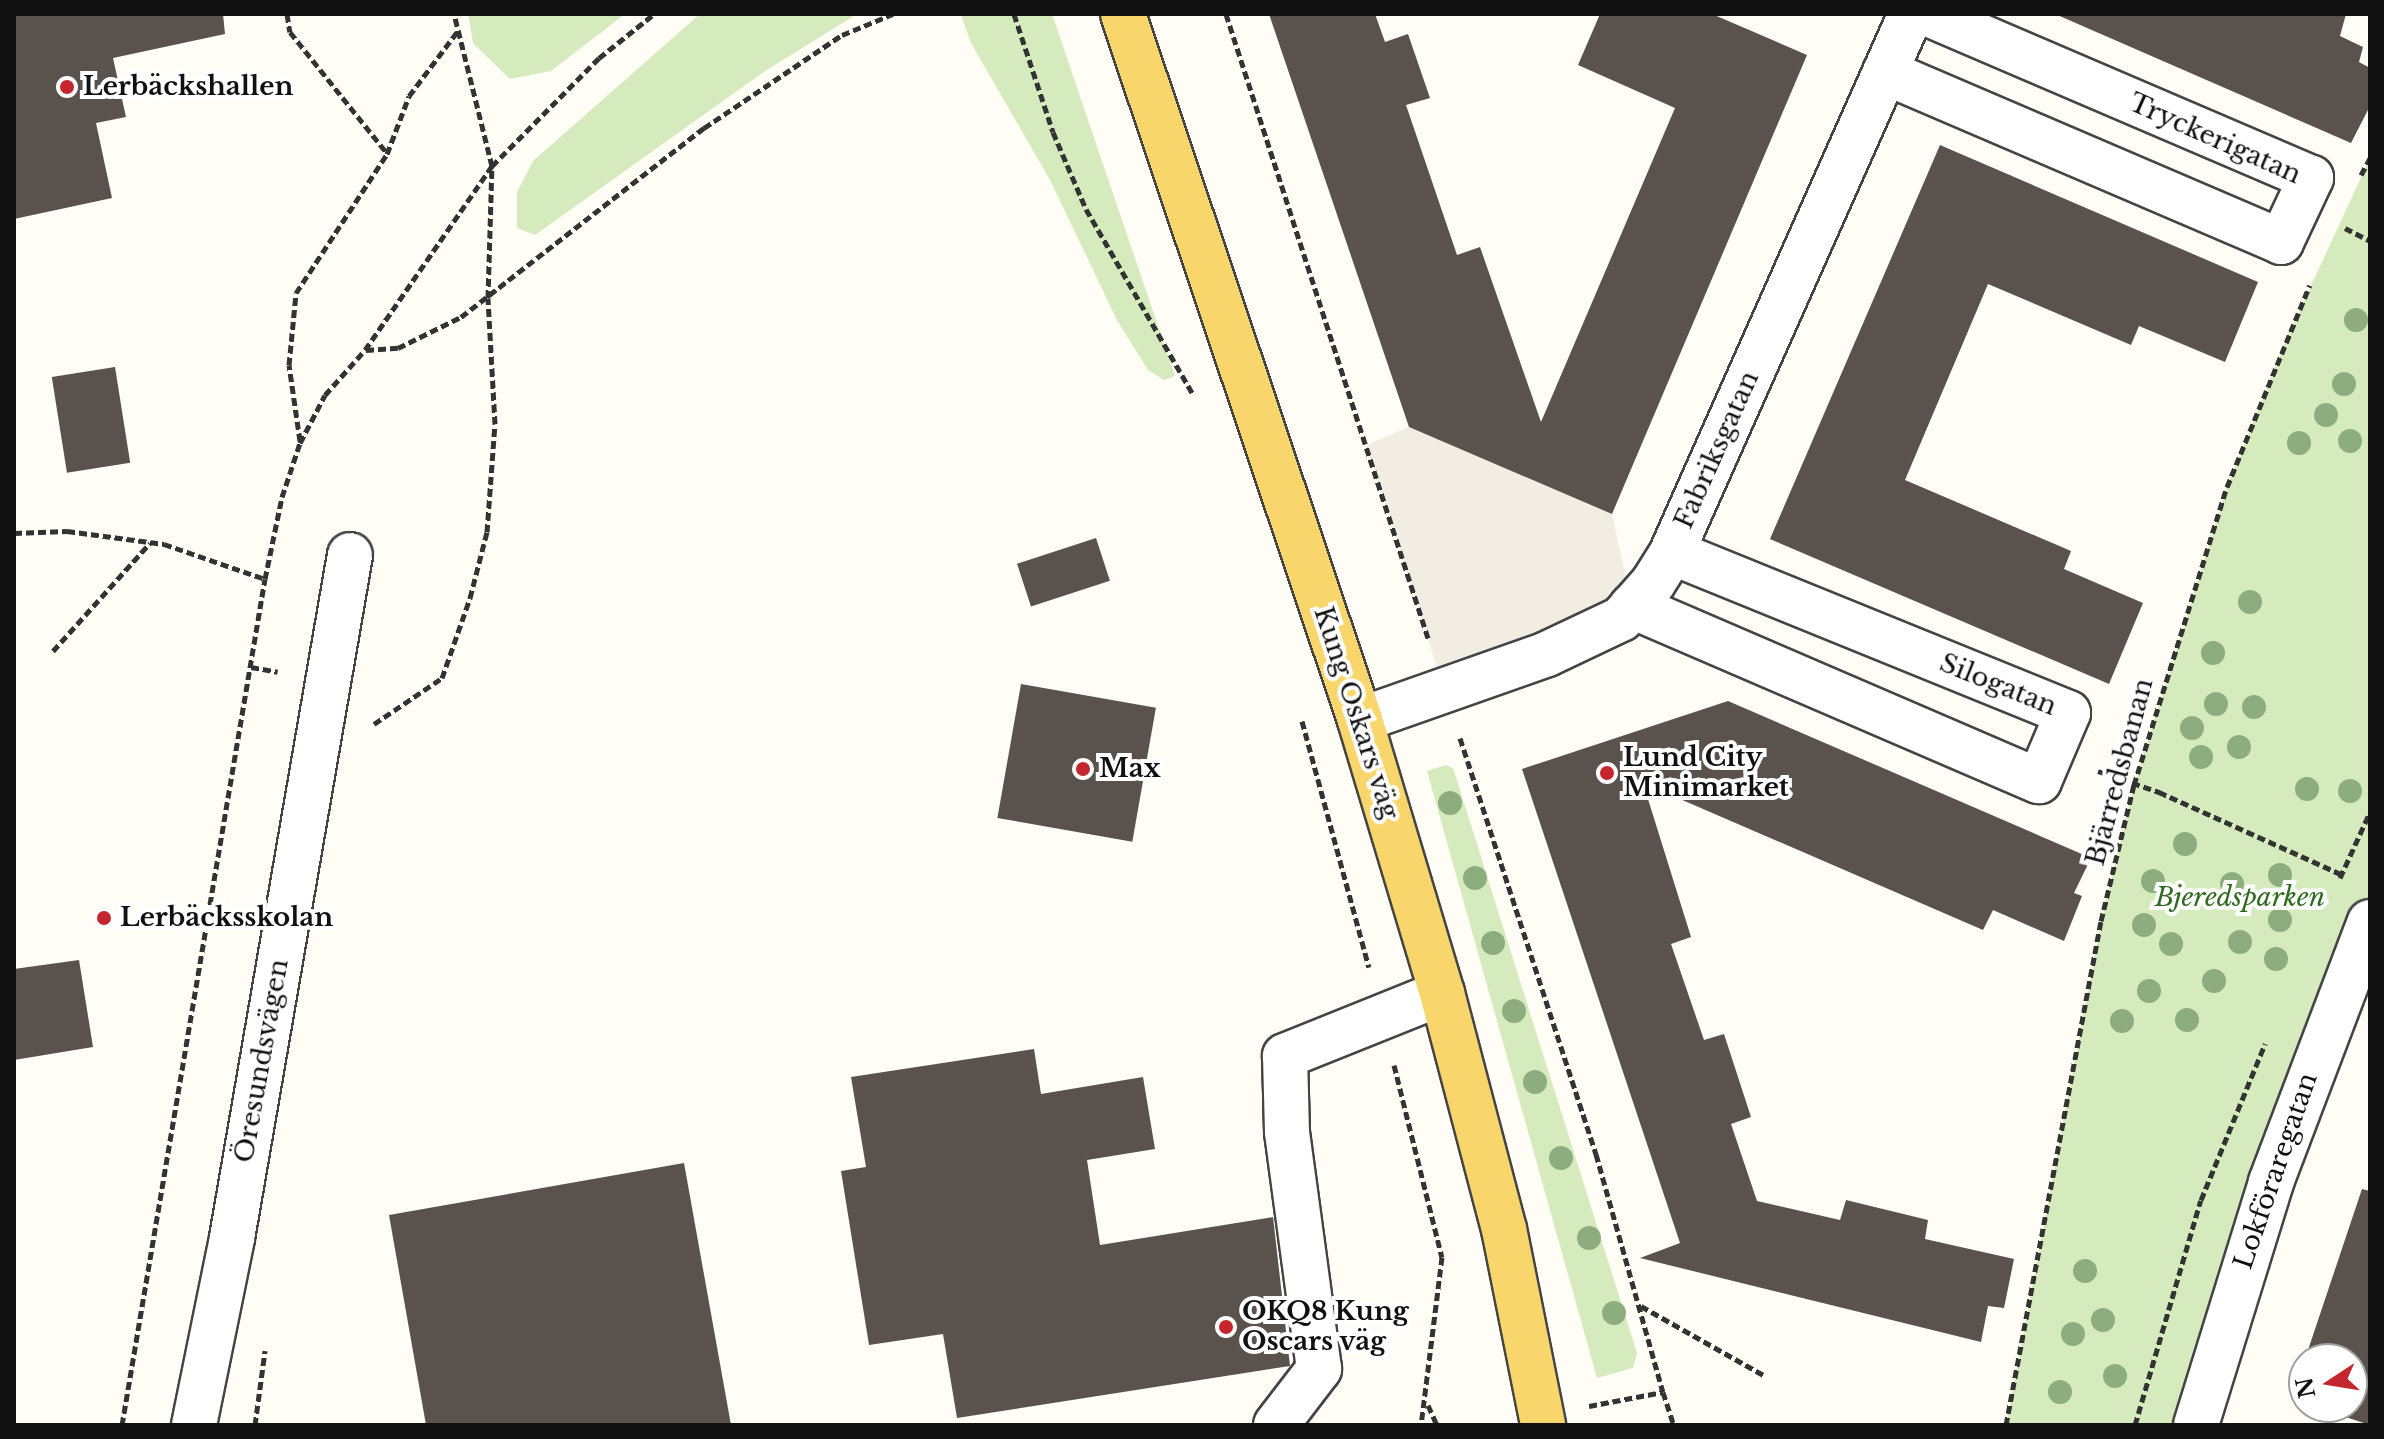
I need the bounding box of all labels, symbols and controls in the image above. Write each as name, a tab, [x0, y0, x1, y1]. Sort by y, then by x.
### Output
place label: Lerbäckshallen	[83, 71, 293, 103]
marker: Lerbäckshallen	[58, 78, 76, 96]
street label: Tryckerigatan	[2124, 87, 2306, 191]
street label: Fabriksgatan	[1668, 366, 1766, 534]
street label: Kung Oskars väg	[1307, 602, 1405, 824]
street label: Silogatan	[1935, 647, 2061, 723]
street label: Bjärredsbanan	[2080, 675, 2160, 869]
place label: Lund City Minimarket	[1623, 742, 1789, 804]
place label: Max	[1099, 753, 1161, 785]
marker: Max	[1074, 760, 1092, 778]
marker: Lund City Minimarket	[1598, 764, 1616, 782]
park label: Bjeredsparken	[2155, 882, 2325, 914]
place label: Lerbäcksskolan	[120, 902, 333, 934]
marker: Lerbäcksskolan	[95, 909, 113, 927]
street label: Öresundsvägen	[229, 957, 295, 1165]
street label: Lokföraregatan	[2228, 1069, 2324, 1273]
place label: OKQ8 Kung Oscars väg	[1242, 1296, 1409, 1358]
marker: OKQ8 Kung Oscars väg	[1217, 1318, 1235, 1336]
north arrow	[2288, 1343, 2368, 1423]
text: N	[2291, 1375, 2321, 1401]

